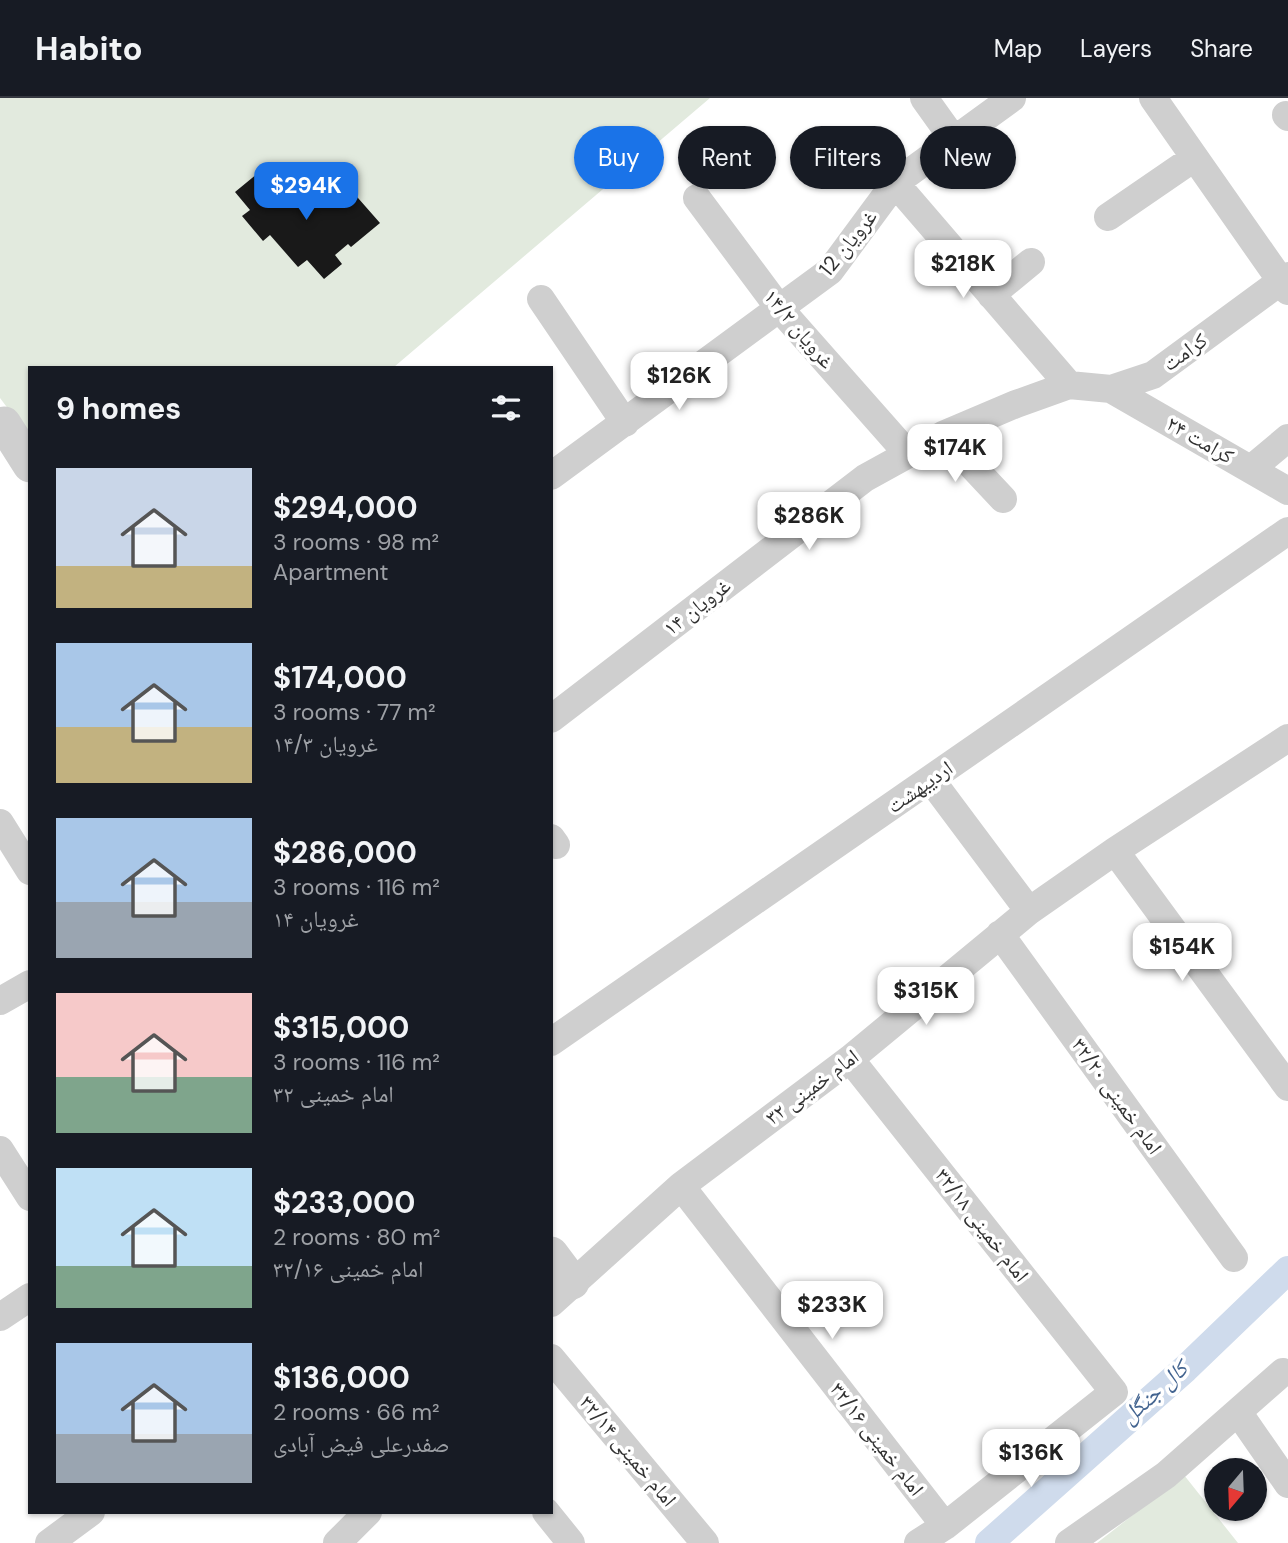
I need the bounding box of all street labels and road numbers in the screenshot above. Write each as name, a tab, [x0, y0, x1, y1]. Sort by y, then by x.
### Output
street label: غرویان 12	[813, 204, 884, 282]
street label: غرویان ۱۴/۲	[757, 283, 841, 375]
street label: کرامت	[1157, 326, 1213, 378]
street label: کرامت ۲۴	[1161, 410, 1239, 471]
street label: غرویان ۱۴	[658, 572, 737, 642]
street label: اردیبهشت	[882, 754, 958, 820]
street label: امام خمینی ۳۲/۲۰	[1065, 1032, 1169, 1160]
street label: امام خمینی ۳۲	[760, 1043, 864, 1131]
street label: امام خمینی ۳۲/۱۸	[929, 1162, 1035, 1288]
street label: امام خمینی ۳۲/۱۶	[824, 1376, 930, 1502]
street label: امام خمینی ۳۲/۱۴	[573, 1389, 683, 1513]

